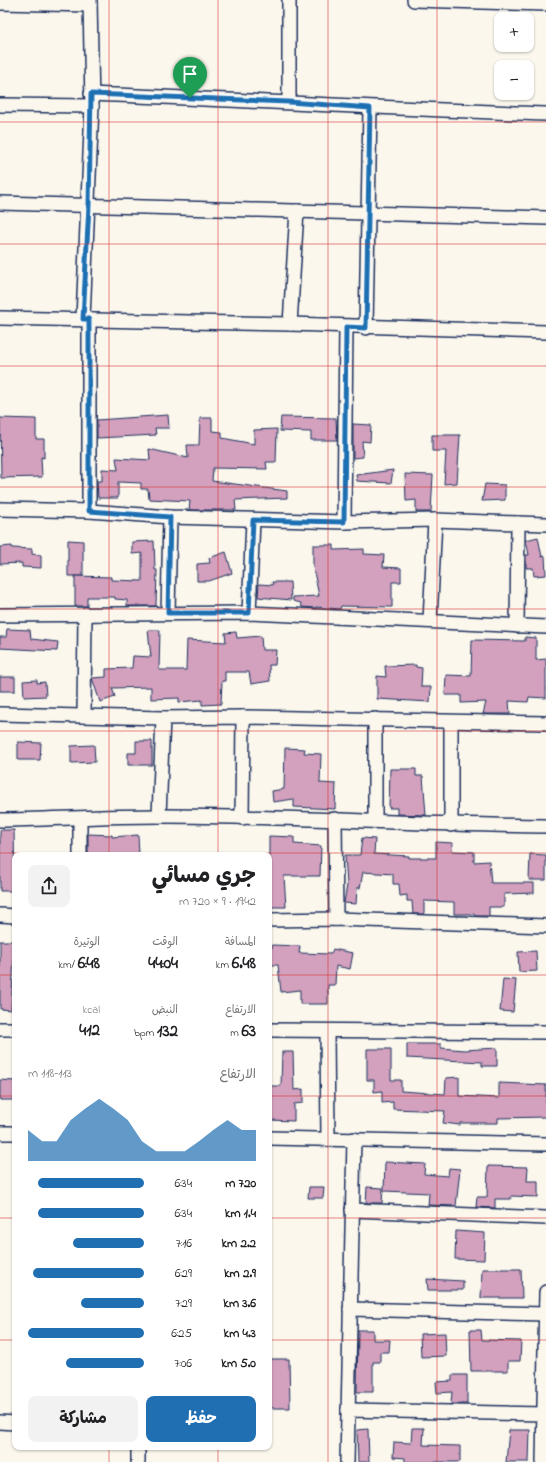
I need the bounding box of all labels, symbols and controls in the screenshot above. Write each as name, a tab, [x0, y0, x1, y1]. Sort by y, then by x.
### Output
map controls	[494, 12, 534, 100]
button: +	[494, 12, 534, 52]
pin	[173, 57, 207, 98]
button: −	[494, 60, 534, 100]
icon: arrive	[179, 63, 201, 85]
text: جري مسائي	[152, 861, 256, 893]
button: share	[28, 865, 70, 907]
text: 19:42 · 9 × 720 m	[179, 892, 256, 911]
text: الوتيرة	[73, 934, 100, 950]
text: الوقت	[152, 934, 178, 950]
text: المسافة	[225, 934, 256, 950]
text: 6:48	[78, 951, 100, 976]
text: 44:04	[148, 951, 178, 976]
text: 6.48	[232, 951, 256, 976]
text: /km	[58, 957, 78, 973]
text: km	[216, 957, 232, 973]
text: kcal	[83, 1002, 100, 1018]
text: النبض	[152, 1002, 178, 1018]
text: الارتفاع	[225, 1002, 256, 1018]
text: 412	[79, 1018, 100, 1043]
text: 132	[157, 1019, 178, 1044]
text: 63	[241, 1019, 256, 1044]
text: bpm	[134, 1025, 157, 1041]
text: m	[230, 1025, 241, 1041]
text: 113–118 m	[28, 1064, 72, 1083]
text: الارتفاع	[220, 1065, 256, 1084]
text: 6:34	[174, 1174, 192, 1193]
text: 720 m	[225, 1174, 256, 1193]
text: 6:34	[174, 1204, 192, 1223]
text: 1.4 km	[225, 1204, 256, 1223]
text: 7:16	[176, 1234, 192, 1253]
text: 2.2 km	[221, 1234, 256, 1253]
text: 6:29	[175, 1264, 192, 1283]
text: 2.9 km	[224, 1264, 256, 1283]
text: 7:29	[175, 1294, 192, 1313]
text: 3.6 km	[223, 1294, 256, 1313]
text: 6:25	[171, 1324, 192, 1343]
text: 4.3 km	[224, 1324, 256, 1343]
text: 7:06	[174, 1354, 192, 1373]
text: 5.0 km	[221, 1354, 256, 1373]
button: مشاركة	[28, 1396, 138, 1442]
button: حفظ	[146, 1396, 256, 1442]

